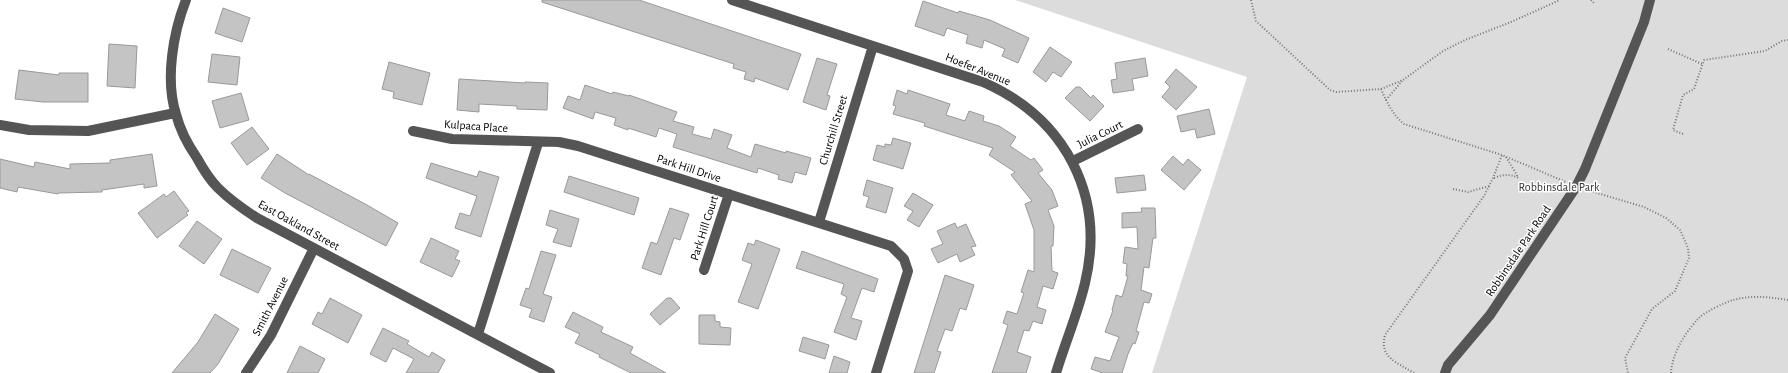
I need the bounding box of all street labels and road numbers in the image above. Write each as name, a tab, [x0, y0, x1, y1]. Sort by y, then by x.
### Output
street label: Hoefer Avenue	[944, 50, 1012, 88]
street label: Churchill Street	[817, 94, 849, 166]
street label: Kulpaca Place	[444, 118, 508, 134]
street label: Julia Court	[1075, 118, 1125, 150]
street label: Park Hill Drive	[655, 152, 723, 184]
street label: Park Hill Court	[688, 194, 720, 262]
street label: East Oakland Street	[256, 198, 342, 252]
street label: Robbinsdale Park Road	[1483, 203, 1553, 299]
street label: Smith Avenue	[250, 274, 290, 338]

